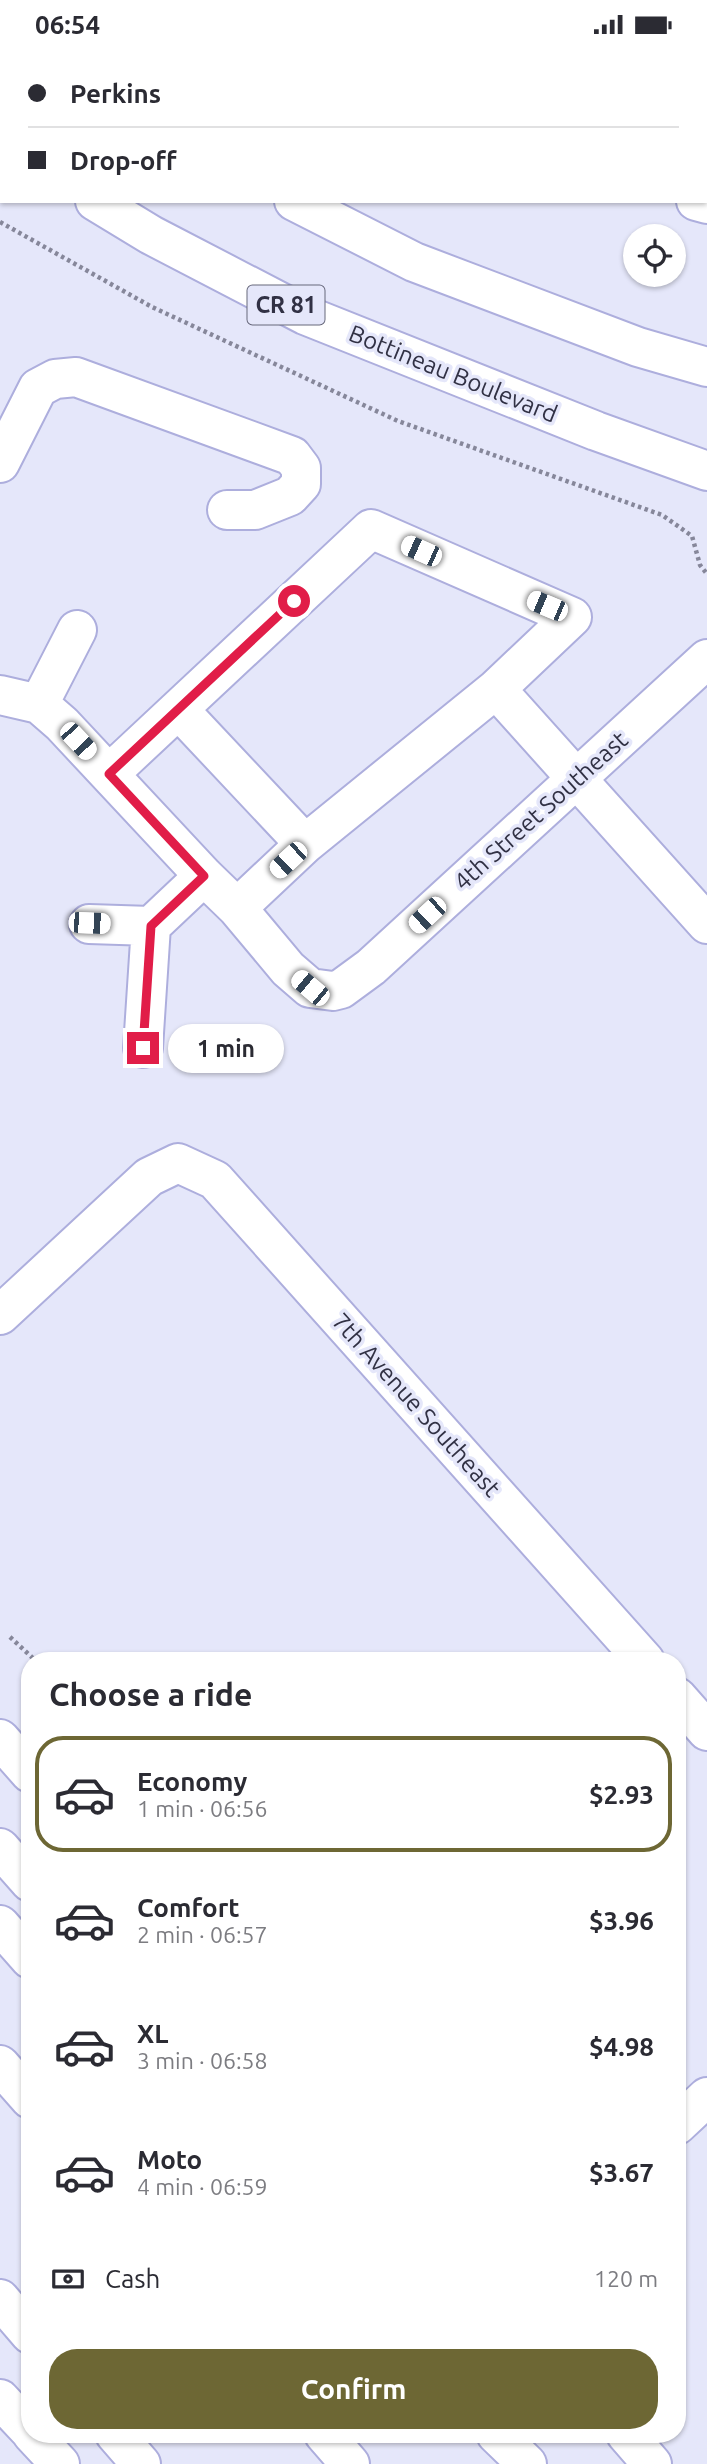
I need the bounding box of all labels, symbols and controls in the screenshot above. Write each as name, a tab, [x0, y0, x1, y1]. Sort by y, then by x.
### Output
text: 06:54	[35, 10, 100, 39]
text: Perkins	[70, 79, 161, 108]
text: Drop-off	[70, 146, 177, 175]
map controls	[623, 224, 686, 287]
button: locate	[623, 224, 686, 287]
road number: CR 81	[247, 285, 324, 325]
street label: Bottineau Boulevard	[345, 319, 561, 428]
car	[398, 533, 445, 569]
route start	[278, 585, 310, 617]
car	[524, 588, 571, 624]
car	[56, 718, 101, 764]
street label: 4th Street Southeast	[449, 725, 633, 895]
car	[266, 838, 311, 882]
car	[405, 893, 450, 937]
car	[68, 912, 111, 934]
car	[288, 966, 333, 1010]
callout: 1 min	[168, 1023, 283, 1073]
route end	[127, 1032, 159, 1064]
text: 1 min	[197, 1036, 255, 1061]
street label: 7th Avenue Southeast	[327, 1307, 506, 1502]
text: Choose a ride	[49, 1676, 252, 1712]
icon: car	[53, 1763, 116, 1826]
text: Economy	[137, 1767, 247, 1796]
text: $2.93	[589, 1780, 654, 1809]
text: 1 min · 06:56	[137, 1796, 268, 1821]
icon: car	[53, 1889, 116, 1952]
text: Comfort	[137, 1893, 240, 1922]
text: $3.96	[589, 1906, 654, 1935]
text: 2 min · 06:57	[137, 1922, 268, 1947]
icon: car	[53, 2015, 116, 2078]
text: XL	[137, 2019, 168, 2048]
text: $4.98	[589, 2032, 654, 2061]
text: 3 min · 06:58	[137, 2048, 268, 2073]
icon: car	[53, 2141, 116, 2204]
text: Moto	[137, 2145, 202, 2174]
text: $3.67	[589, 2158, 654, 2187]
text: 4 min · 06:59	[137, 2174, 268, 2199]
icon: cash	[49, 2260, 87, 2298]
text: Cash	[105, 2264, 160, 2293]
text: 120 m	[594, 2266, 658, 2291]
button: Confirm	[49, 2349, 658, 2429]

